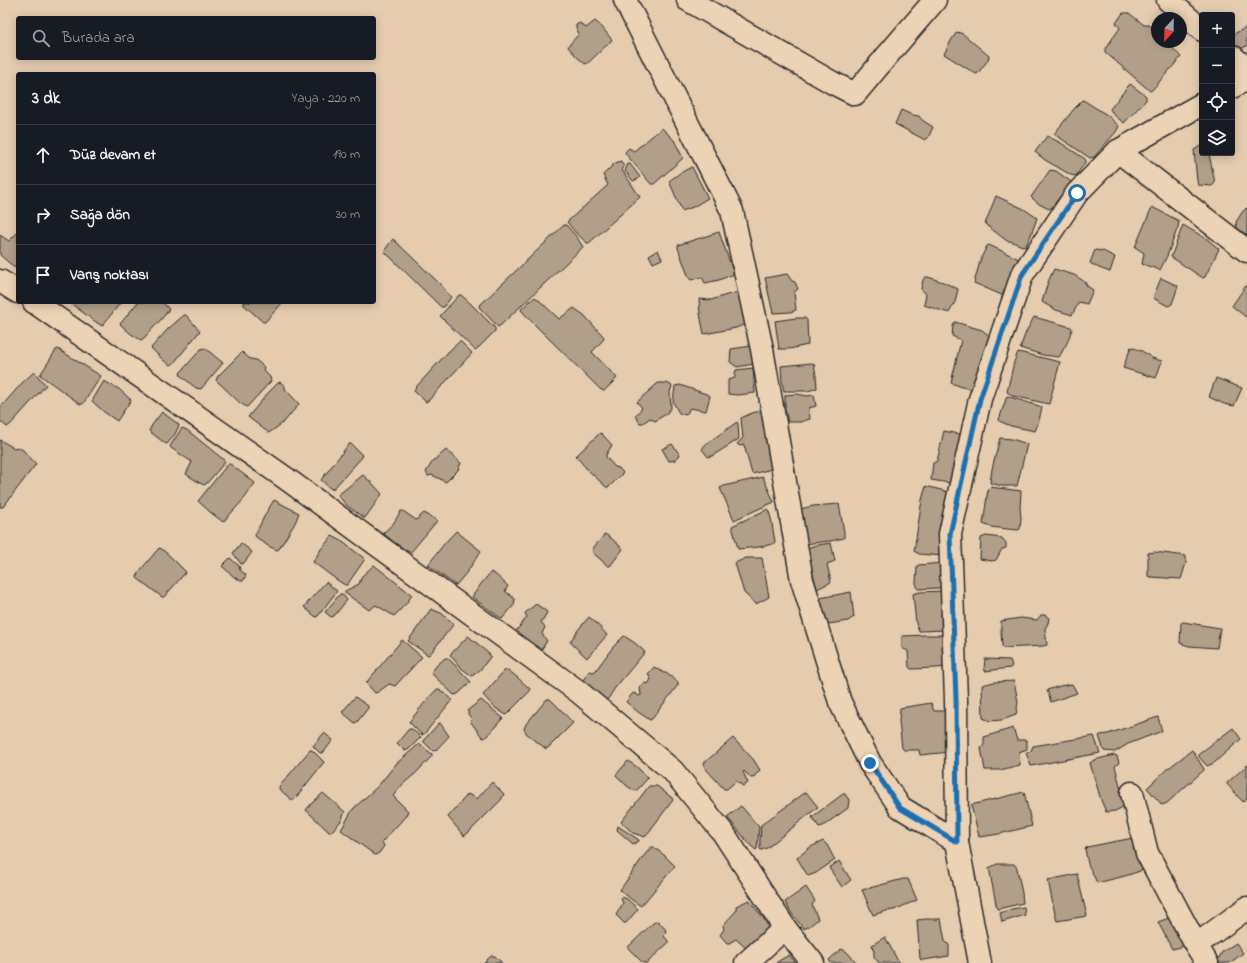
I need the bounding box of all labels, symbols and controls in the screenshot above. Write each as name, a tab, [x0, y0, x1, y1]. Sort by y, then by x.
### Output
north arrow	[1151, 12, 1187, 48]
map controls	[1199, 12, 1235, 156]
button: +	[1199, 12, 1235, 48]
search box	[16, 16, 376, 60]
icon: search	[30, 27, 52, 49]
text: Burada ara	[62, 27, 135, 49]
button: −	[1199, 48, 1235, 84]
button: locate	[1199, 84, 1235, 120]
text: 3 dk	[32, 86, 60, 111]
text: Yaya · 220 m	[292, 89, 360, 108]
button: layers	[1199, 120, 1235, 156]
icon: ahead	[32, 144, 54, 166]
text: Düz devam et	[70, 144, 156, 166]
text: 190 m	[333, 145, 360, 164]
route start	[1068, 184, 1086, 202]
icon: right	[32, 204, 54, 226]
text: Sağa dön	[70, 204, 130, 226]
text: 30 m	[336, 205, 360, 224]
icon: arrive	[32, 264, 54, 286]
text: Varış noktası	[70, 264, 149, 286]
route end	[861, 754, 879, 772]

